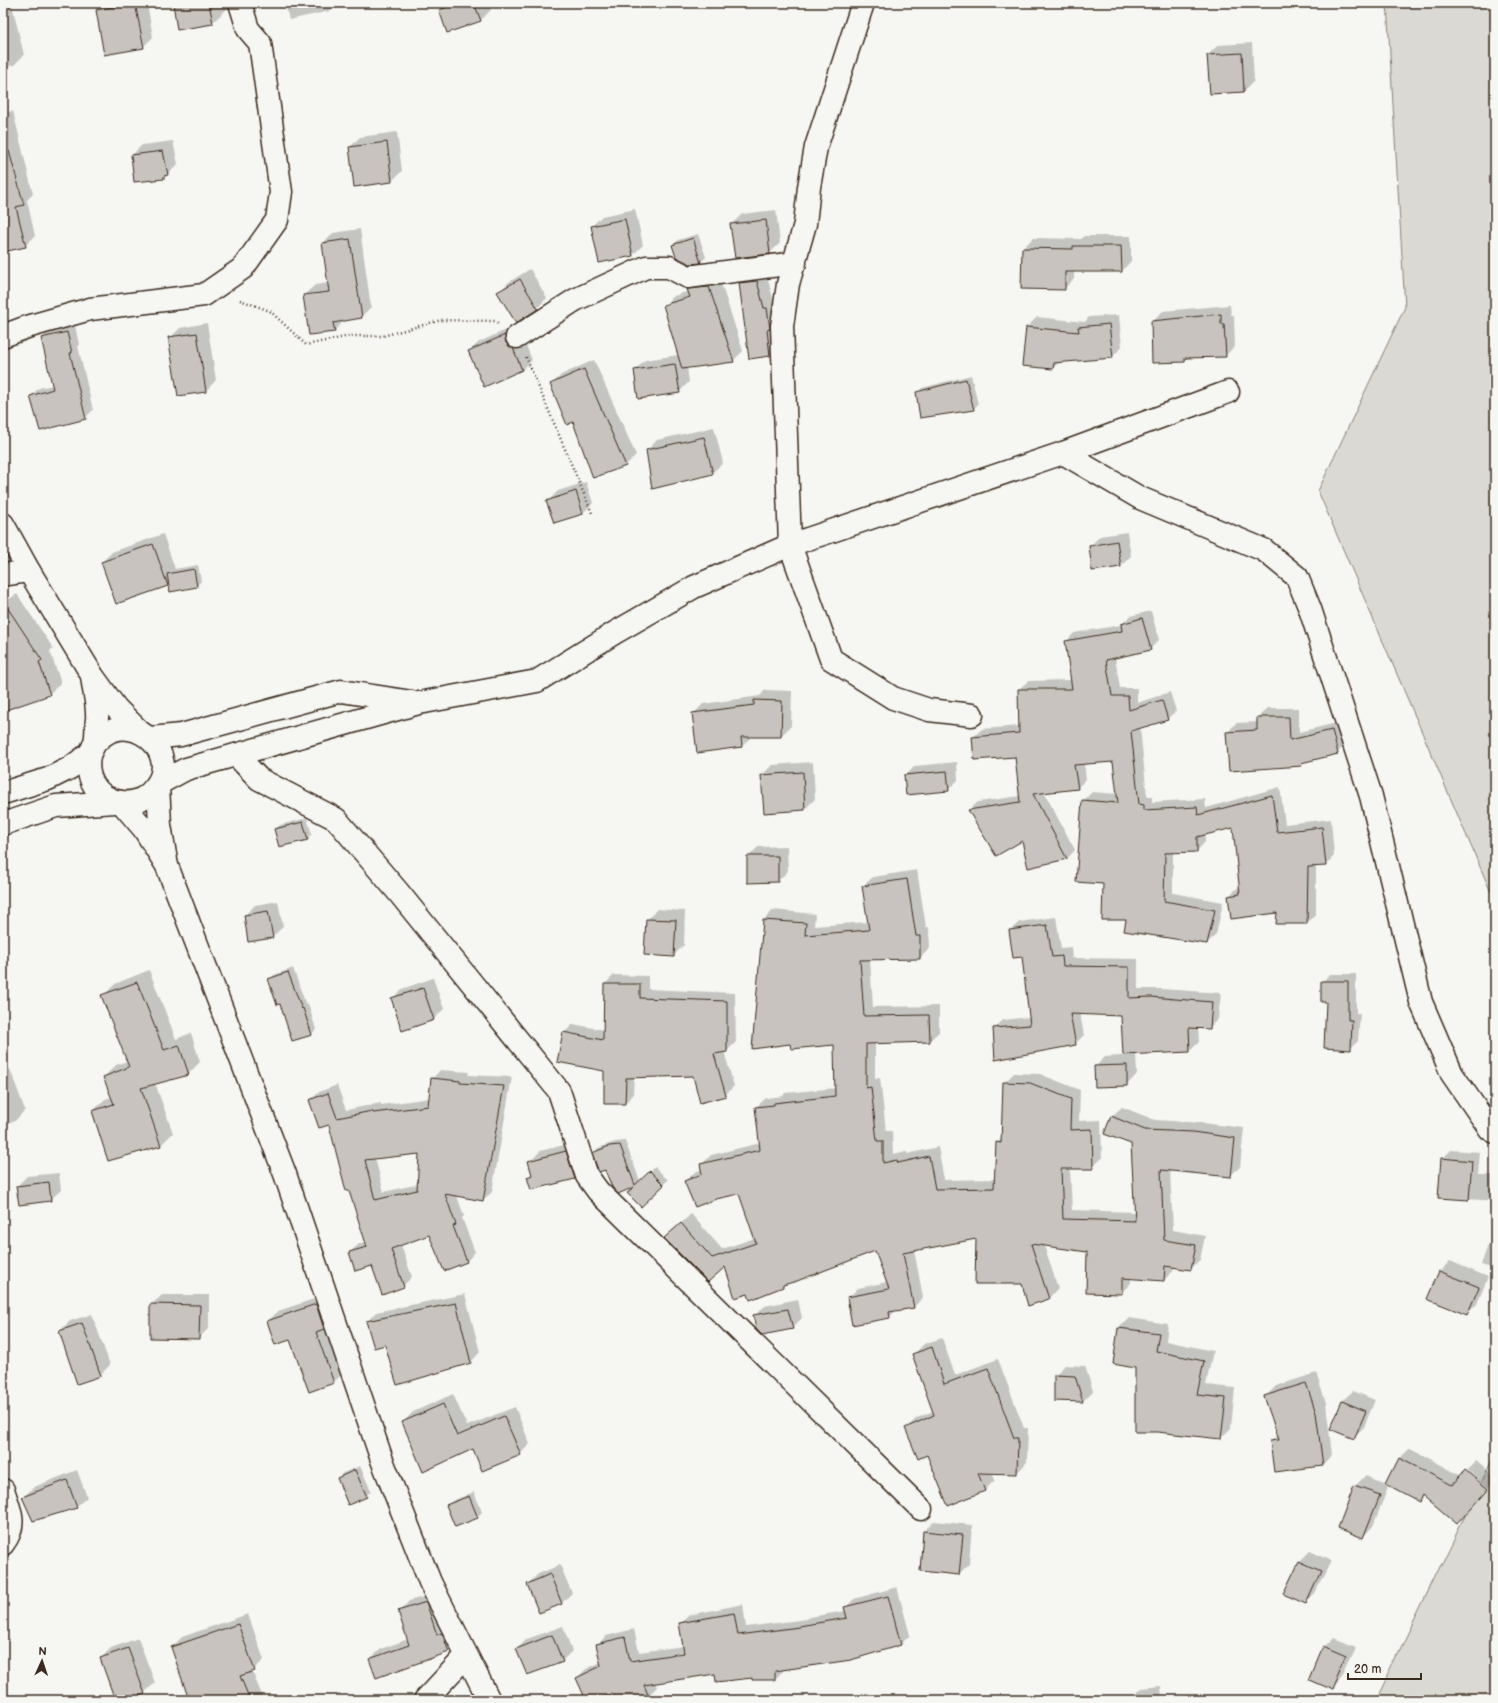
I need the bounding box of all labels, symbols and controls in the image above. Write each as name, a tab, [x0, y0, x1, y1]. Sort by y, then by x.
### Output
north arrow	[22, 1641, 62, 1681]
text: N	[38, 1645, 47, 1658]
scale bar	[1348, 1655, 1421, 1681]
text: 20 m	[1354, 1662, 1381, 1677]

